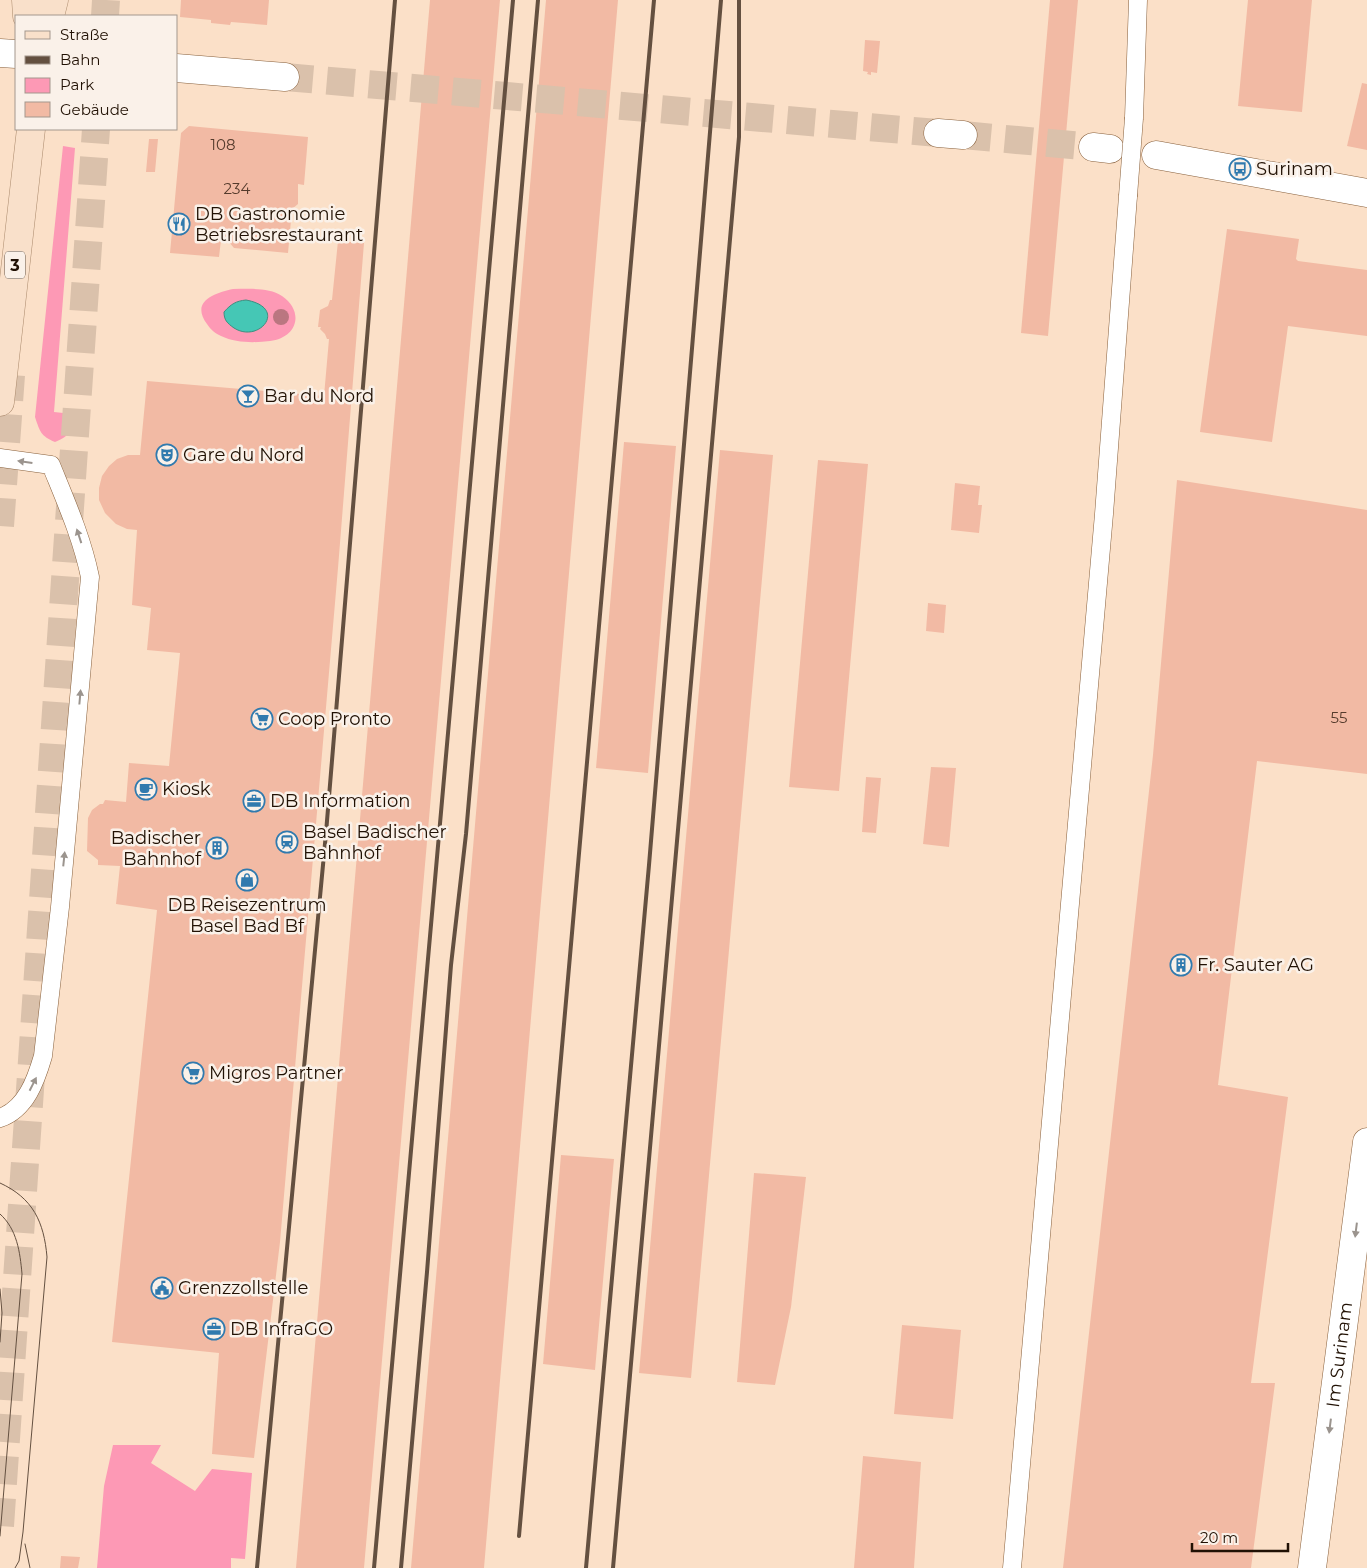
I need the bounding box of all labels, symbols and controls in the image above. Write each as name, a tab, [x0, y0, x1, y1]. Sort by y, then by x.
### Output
legend	[15, 15, 178, 130]
text: Straße	[60, 25, 109, 44]
text: Bahn	[60, 50, 100, 69]
text: Park	[60, 75, 94, 94]
text: Gebäude	[60, 100, 129, 119]
house number: 108	[211, 135, 235, 154]
bus stop icon: Surinam	[1228, 157, 1252, 181]
place label: Surinam	[1256, 158, 1333, 180]
house number: 234	[224, 179, 251, 198]
place label: DB Gastronomie Betriebsrestaurant	[195, 203, 363, 246]
restaurant icon: DB Gastronomie Betriebsrestaurant	[167, 212, 191, 236]
road number: 3	[5, 252, 25, 278]
bar icon: Bar du Nord	[236, 384, 260, 408]
place label: Bar du Nord	[264, 385, 374, 407]
theatre icon: Gare du Nord	[155, 443, 179, 467]
place label: Gare du Nord	[183, 444, 304, 466]
one-way arrow	[17, 458, 33, 466]
one-way arrow	[75, 529, 83, 544]
one-way arrow	[76, 689, 84, 705]
supermarket icon: Coop Pronto	[250, 707, 274, 731]
place label: Coop Pronto	[278, 708, 391, 730]
house number: 55	[1331, 708, 1347, 727]
cafe icon: Kiosk	[134, 777, 158, 801]
place label: Kiosk	[162, 778, 211, 800]
office icon: DB Information	[242, 789, 266, 813]
place label: DB Information	[270, 790, 410, 812]
place label: Basel Badischer Bahnhof	[303, 821, 447, 864]
place label: Badischer Bahnhof	[111, 827, 202, 870]
station icon: Basel Badischer Bahnhof	[275, 830, 299, 854]
building icon: Badischer Bahnhof	[205, 836, 229, 860]
one-way arrow	[61, 850, 69, 866]
shop icon: DB Reisezentrum Basel Bad Bf	[235, 868, 259, 892]
place label: DB Reisezentrum Basel Bad Bf	[167, 894, 327, 937]
building icon: Fr. Sauter AG	[1169, 953, 1193, 977]
place label: Fr. Sauter AG	[1197, 954, 1314, 976]
supermarket icon: Migros Partner	[181, 1061, 205, 1085]
place label: Migros Partner	[209, 1062, 343, 1084]
one-way arrow	[29, 1077, 37, 1091]
one-way arrow	[1352, 1222, 1360, 1238]
public building icon: Grenzzollstelle	[150, 1276, 174, 1300]
place label: Grenzzollstelle	[178, 1277, 308, 1299]
street label: Im Surinam	[1322, 1301, 1357, 1409]
office icon: DB InfraGO	[202, 1317, 226, 1341]
place label: DB InfraGO	[230, 1318, 333, 1340]
one-way arrow	[1326, 1418, 1334, 1434]
scale bar	[1192, 1520, 1288, 1552]
text: 20 m	[1200, 1528, 1238, 1547]

